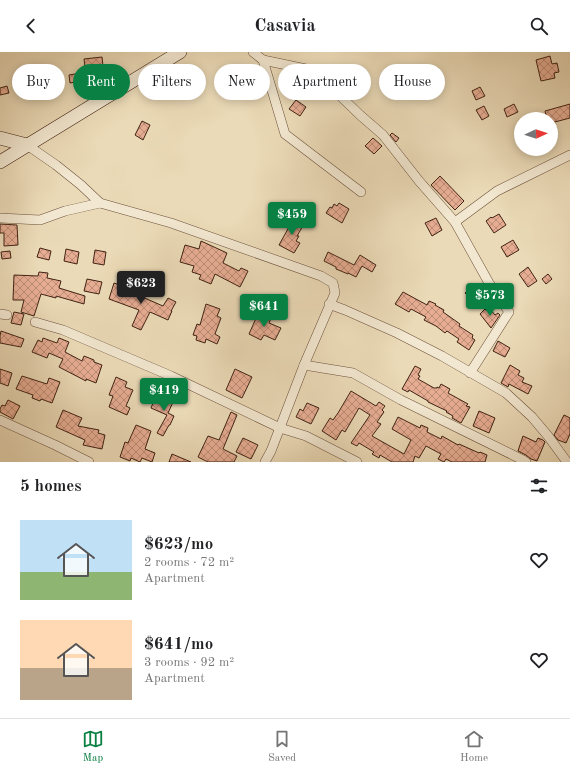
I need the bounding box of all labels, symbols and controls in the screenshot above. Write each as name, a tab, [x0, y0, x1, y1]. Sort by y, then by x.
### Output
icon: back	[20, 15, 42, 37]
icon: search	[528, 15, 550, 37]
text: Casavia	[254, 17, 316, 35]
chip: Buy	[12, 64, 65, 100]
chip: Rent	[73, 64, 130, 100]
chip: Filters	[138, 64, 206, 100]
chip: New	[214, 64, 270, 100]
chip: Apartment	[278, 64, 371, 100]
chip: House	[379, 64, 445, 100]
north arrow	[514, 112, 558, 156]
map controls	[514, 112, 558, 156]
pin: $459	[268, 202, 316, 236]
text: $459	[277, 208, 307, 221]
pin: $623	[117, 271, 165, 305]
text: $623	[126, 277, 156, 290]
pin: $573	[466, 283, 514, 317]
text: $573	[475, 289, 505, 302]
pin: $641	[240, 294, 288, 328]
text: $641	[249, 300, 279, 313]
pin: $419	[140, 378, 188, 412]
text: $419	[149, 384, 179, 397]
icon: filters	[528, 475, 550, 497]
text: 5 homes	[20, 478, 82, 495]
icon: home	[52, 536, 100, 584]
text: $623/mo	[144, 536, 213, 553]
icon: heart	[528, 549, 550, 571]
text: 2 rooms · 72 m²	[144, 556, 234, 569]
text: Apartment	[144, 572, 205, 585]
icon: home	[52, 636, 100, 684]
text: $641/mo	[144, 636, 213, 653]
icon: heart	[528, 649, 550, 671]
text: 3 rooms · 92 m²	[144, 656, 234, 669]
text: Apartment	[144, 672, 205, 685]
tab: Map	[82, 728, 104, 766]
tab: Saved	[268, 728, 296, 766]
tab: Home	[460, 728, 488, 766]

